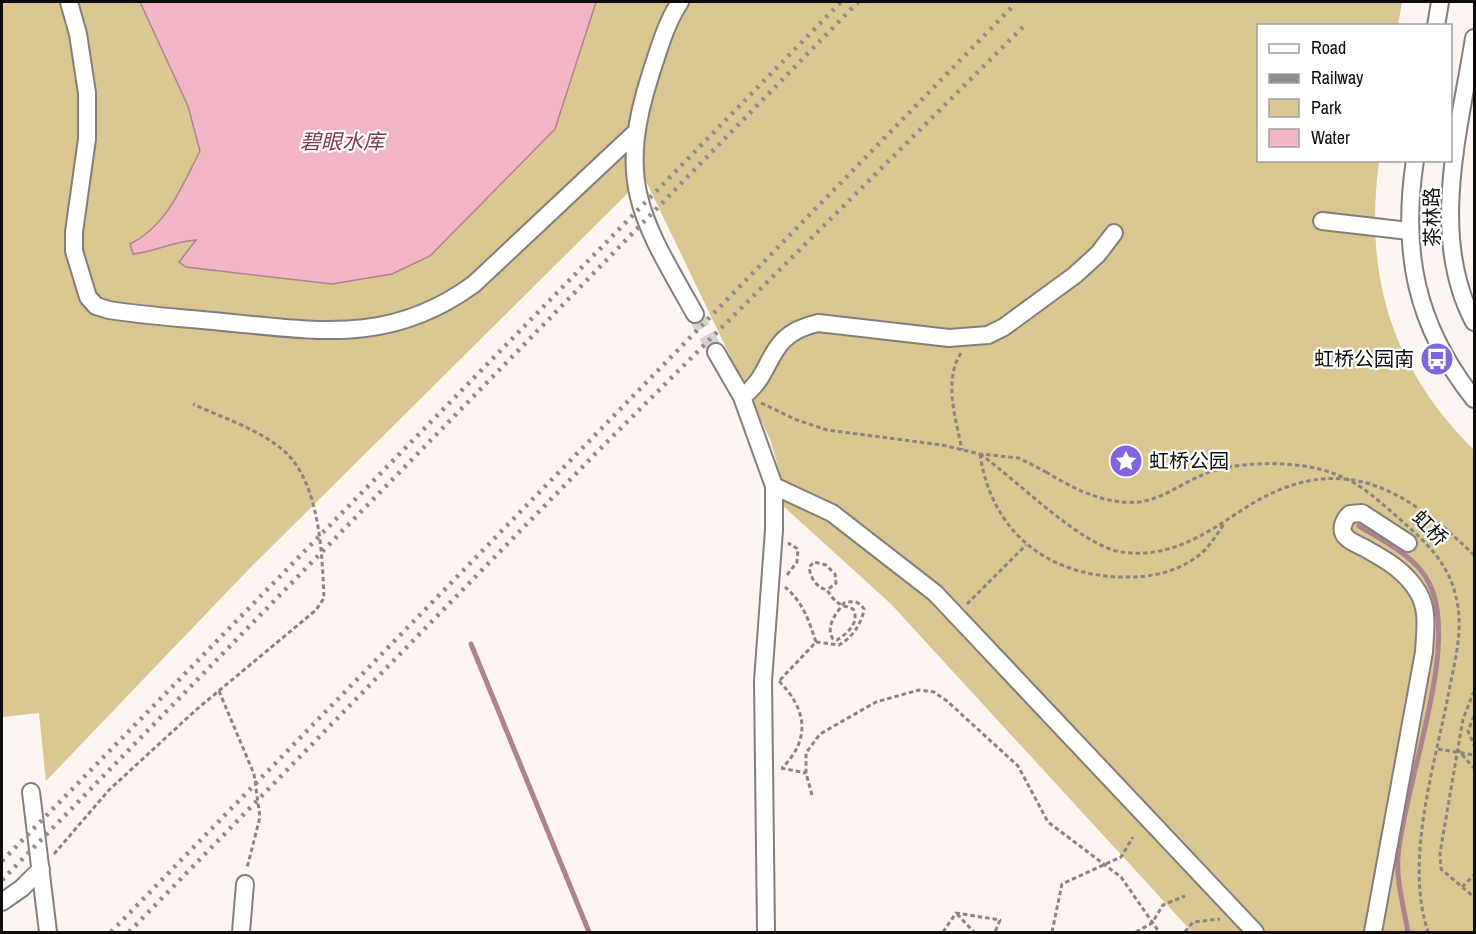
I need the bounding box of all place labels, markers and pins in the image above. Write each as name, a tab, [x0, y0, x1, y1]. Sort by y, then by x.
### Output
bus stop icon: 虹桥公园南	[1419, 341, 1455, 377]
place label: 虹桥公园南	[1314, 345, 1414, 372]
place icon: 虹桥公园	[1108, 443, 1144, 479]
place label: 虹桥公园	[1149, 447, 1229, 474]

